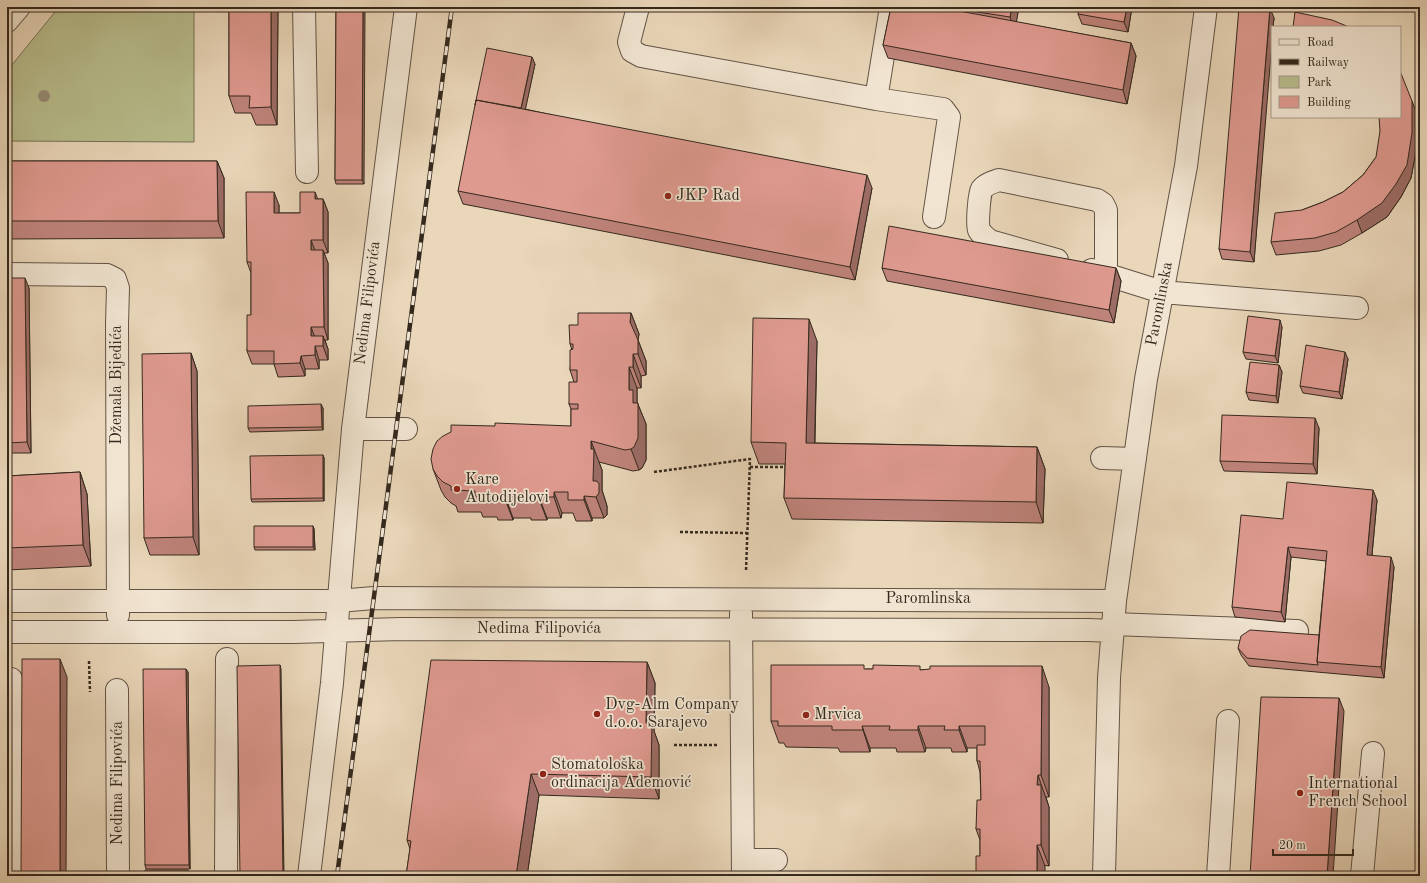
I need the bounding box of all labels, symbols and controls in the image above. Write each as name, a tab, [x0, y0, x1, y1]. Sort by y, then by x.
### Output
legend	[1271, 26, 1401, 118]
text: Road	[1307, 37, 1334, 49]
text: Railway	[1307, 57, 1350, 69]
text: Park	[1307, 77, 1332, 89]
text: Building	[1307, 97, 1351, 109]
place label: JKP Rad	[676, 188, 740, 204]
marker: JKP Rad	[663, 191, 673, 201]
street label: Nedima Filipovića	[352, 240, 384, 366]
street label: Paromlinska	[1144, 260, 1176, 348]
street label: Džemala Bijedića	[109, 325, 125, 445]
place label: Kare Autodijelovi	[465, 472, 549, 506]
marker: Kare Autodijelovi	[452, 484, 462, 494]
street label: Paromlinska	[885, 591, 971, 607]
street label: Nedima Filipovića	[477, 621, 601, 637]
place label: Dvg-Alm Company d.o.o. Sarajevo	[605, 697, 739, 731]
place label: Mrvica	[814, 707, 862, 723]
marker: Dvg-Alm Company d.o.o. Sarajevo	[592, 709, 602, 719]
marker: Mrvica	[801, 710, 811, 720]
street label: Nedima Filipovića	[110, 721, 126, 845]
place label: Stomatološka ordinacija Ademović	[551, 757, 691, 791]
marker: Stomatološka ordinacija Ademović	[538, 769, 548, 779]
place label: International French School	[1308, 776, 1407, 810]
marker: International French School	[1295, 788, 1305, 798]
scale bar	[1273, 831, 1353, 857]
text: 20 m	[1279, 840, 1306, 852]

